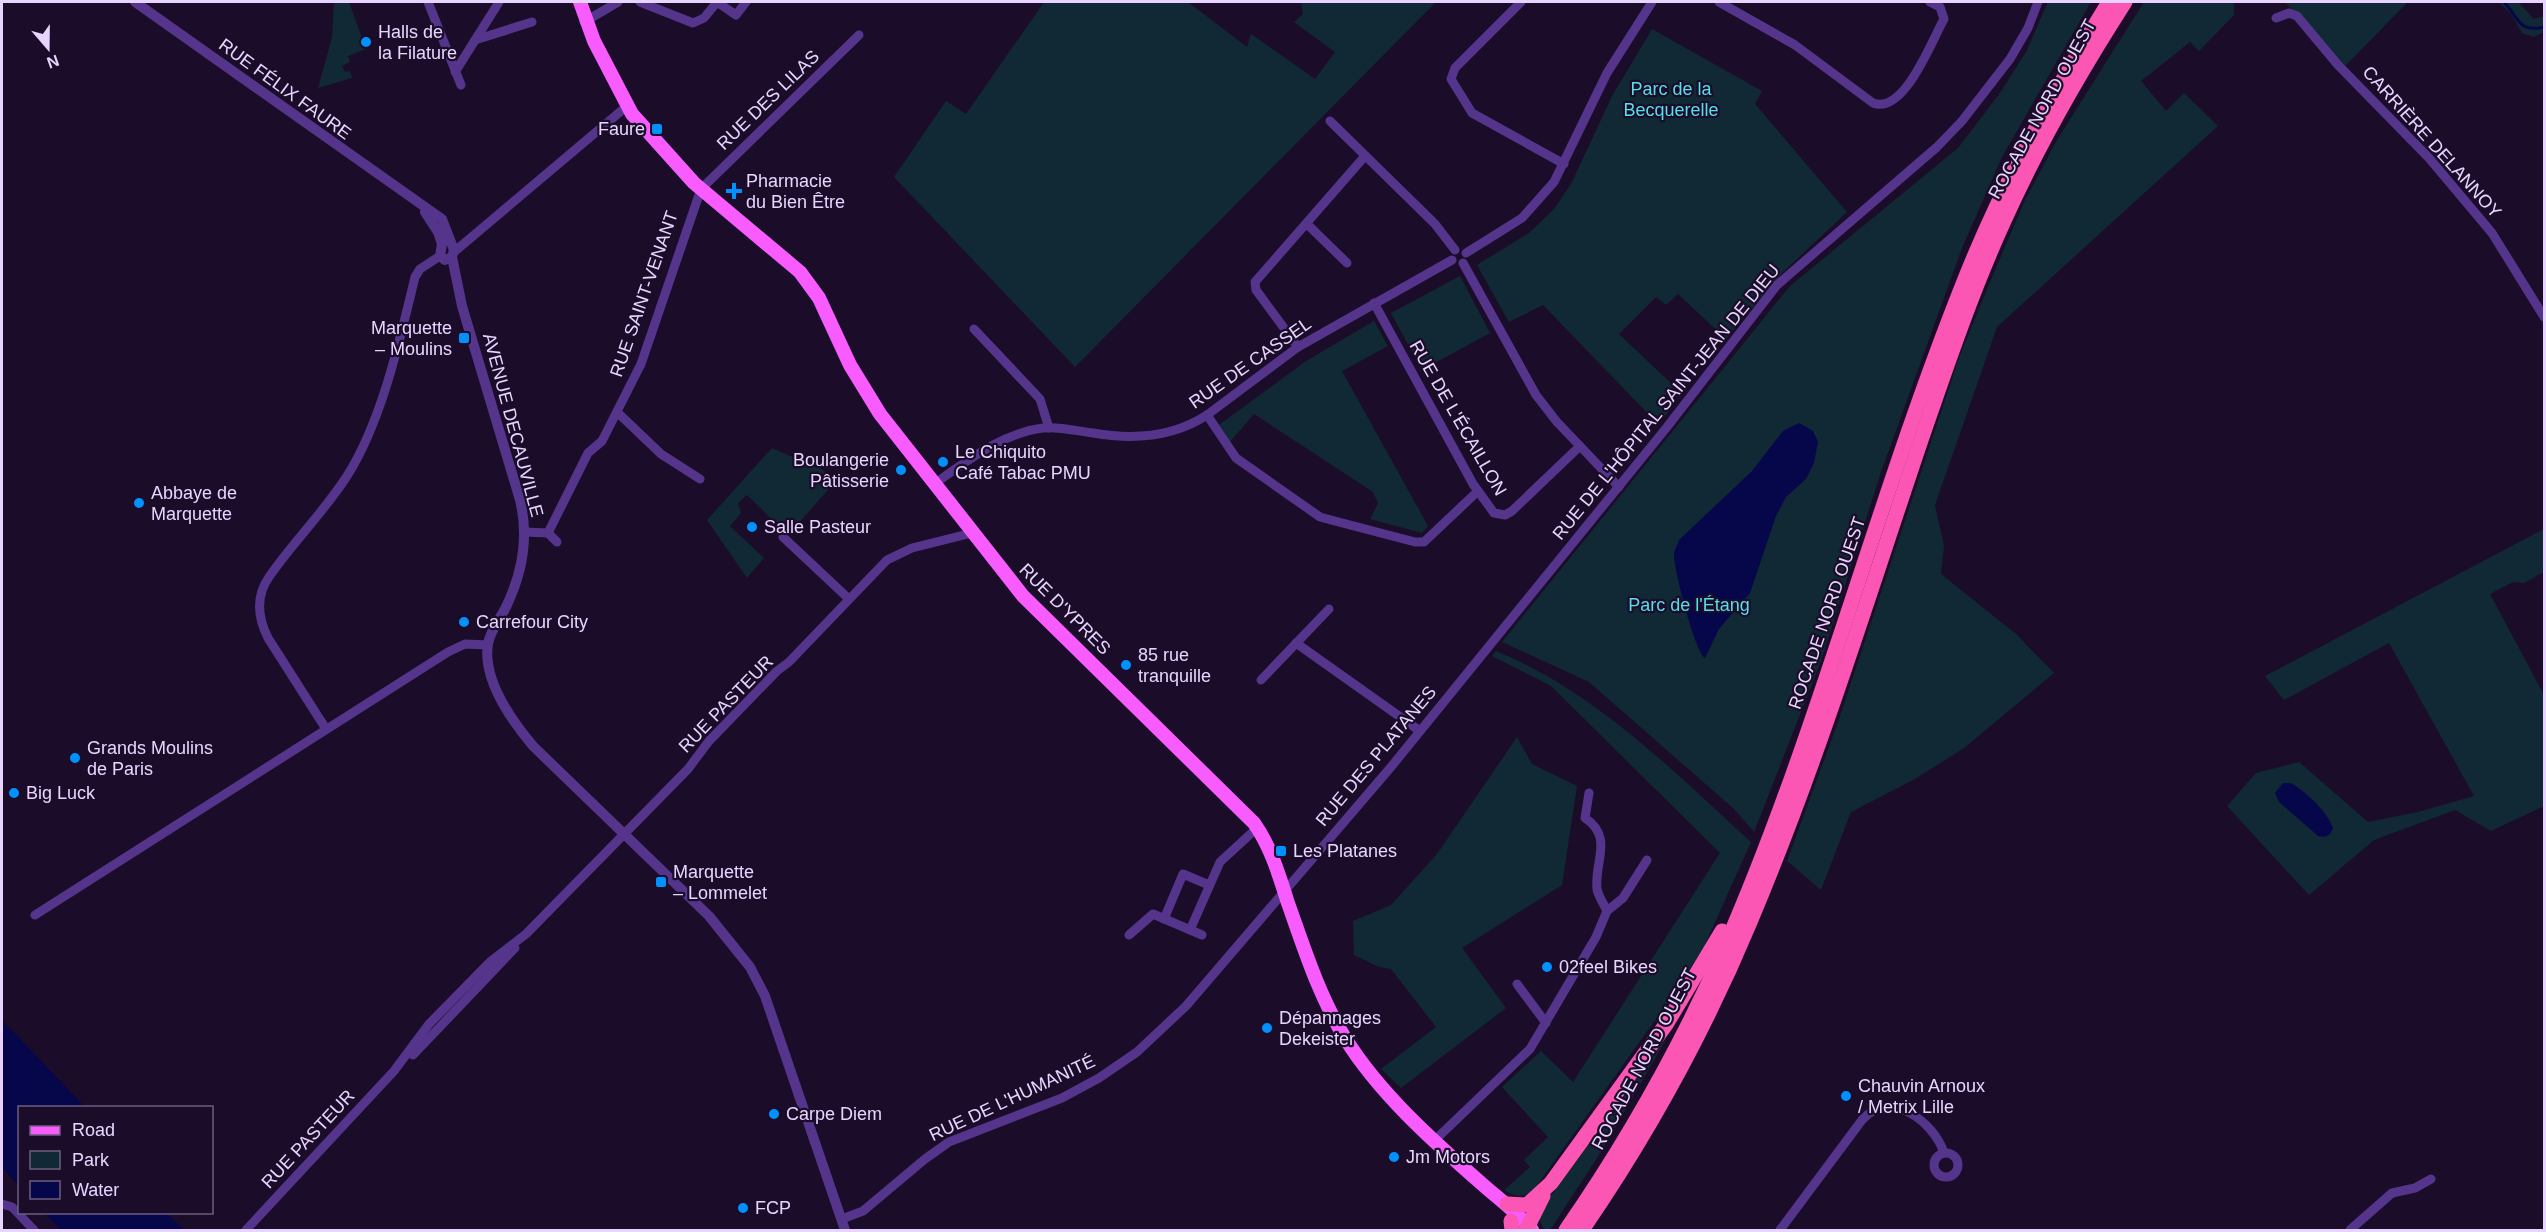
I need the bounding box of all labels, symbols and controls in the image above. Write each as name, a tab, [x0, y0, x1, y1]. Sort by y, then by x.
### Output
street label: ROCADE NORD OUEST	[1984, 16, 2100, 202]
north arrow	[18, 18, 78, 78]
place label: Halls de la Filature	[378, 22, 457, 63]
street label: RUE FÉLIX FAURE	[215, 34, 355, 144]
marker: Halls de la Filature	[359, 35, 373, 49]
street label: RUE DES LILAS	[713, 46, 823, 154]
text: N	[45, 52, 61, 72]
street label: CARRIÈRE DELANNOY	[2359, 62, 2505, 222]
park label: Parc de la Becquerelle	[1623, 79, 1719, 120]
place label: Faure	[598, 119, 645, 139]
marker: Faure	[650, 122, 664, 136]
place label: Pharmacie du Bien Être	[746, 171, 845, 212]
marker: Pharmacie du Bien Être	[727, 184, 741, 198]
street label: RUE SAINT-VENANT	[606, 208, 682, 380]
street label: RUE DE L'HÔPITAL SAINT-JEAN DE DIEU	[1548, 260, 1783, 544]
street label: RUE DE CASSEL	[1185, 313, 1315, 413]
place label: Marquette – Moulins	[371, 318, 452, 359]
marker: Marquette – Moulins	[457, 331, 471, 345]
street label: AVENUE DECAUVILLE	[479, 331, 547, 519]
street label: RUE DE L'ÉCAILLON	[1405, 337, 1511, 499]
place label: Le Chiquito Café Tabac PMU	[955, 442, 1091, 483]
place label: Boulangerie Pâtisserie	[793, 450, 889, 491]
marker: Le Chiquito Café Tabac PMU	[936, 455, 950, 469]
marker: Boulangerie Pâtisserie	[894, 463, 908, 477]
place label: Abbaye de Marquette	[151, 483, 237, 524]
marker: Abbaye de Marquette	[132, 496, 146, 510]
street label: ROCADE NORD OUEST	[1785, 514, 1869, 712]
place label: Salle Pasteur	[764, 517, 871, 537]
marker: Salle Pasteur	[745, 520, 759, 534]
street label: RUE D'YPRES	[1015, 559, 1115, 659]
park label: Parc de l'Étang	[1628, 595, 1750, 615]
place label: Carrefour City	[476, 612, 588, 632]
marker: Carrefour City	[457, 615, 471, 629]
place label: 85 rue tranquille	[1138, 645, 1211, 686]
street label: RUE PASTEUR	[675, 651, 777, 757]
marker: 85 rue tranquille	[1119, 658, 1133, 672]
street label: RUE DES PLATANES	[1312, 682, 1440, 830]
place label: Grands Moulins de Paris	[87, 738, 213, 779]
marker: Grands Moulins de Paris	[68, 751, 82, 765]
place label: Big Luck	[26, 783, 96, 803]
marker: Big Luck	[7, 786, 21, 800]
place label: Les Platanes	[1293, 841, 1397, 861]
marker: Les Platanes	[1274, 844, 1288, 858]
place label: Marquette – Lommelet	[673, 862, 767, 903]
marker: Marquette – Lommelet	[654, 875, 668, 889]
place label: 02feel Bikes	[1559, 957, 1657, 977]
marker: 02feel Bikes	[1540, 960, 1554, 974]
street label: ROCADE NORD OUEST	[1588, 965, 1700, 1153]
place label: Dépannages Dekeister	[1279, 1008, 1381, 1049]
marker: Dépannages Dekeister	[1260, 1021, 1274, 1035]
street label: RUE DE L'HUMANITÉ	[926, 1051, 1098, 1145]
place label: Chauvin Arnoux / Metrix Lille	[1858, 1076, 1985, 1117]
street label: RUE PASTEUR	[257, 1086, 359, 1192]
marker: Chauvin Arnoux / Metrix Lille	[1839, 1089, 1853, 1103]
place label: Carpe Diem	[786, 1104, 882, 1124]
legend	[18, 1106, 213, 1214]
marker: Carpe Diem	[767, 1107, 781, 1121]
text: Road	[72, 1120, 115, 1140]
place label: Jm Motors	[1406, 1147, 1490, 1167]
text: Park	[72, 1150, 110, 1170]
marker: Jm Motors	[1387, 1150, 1401, 1164]
text: Water	[72, 1180, 119, 1200]
place label: FCP	[755, 1198, 791, 1218]
marker: FCP	[736, 1201, 750, 1215]

